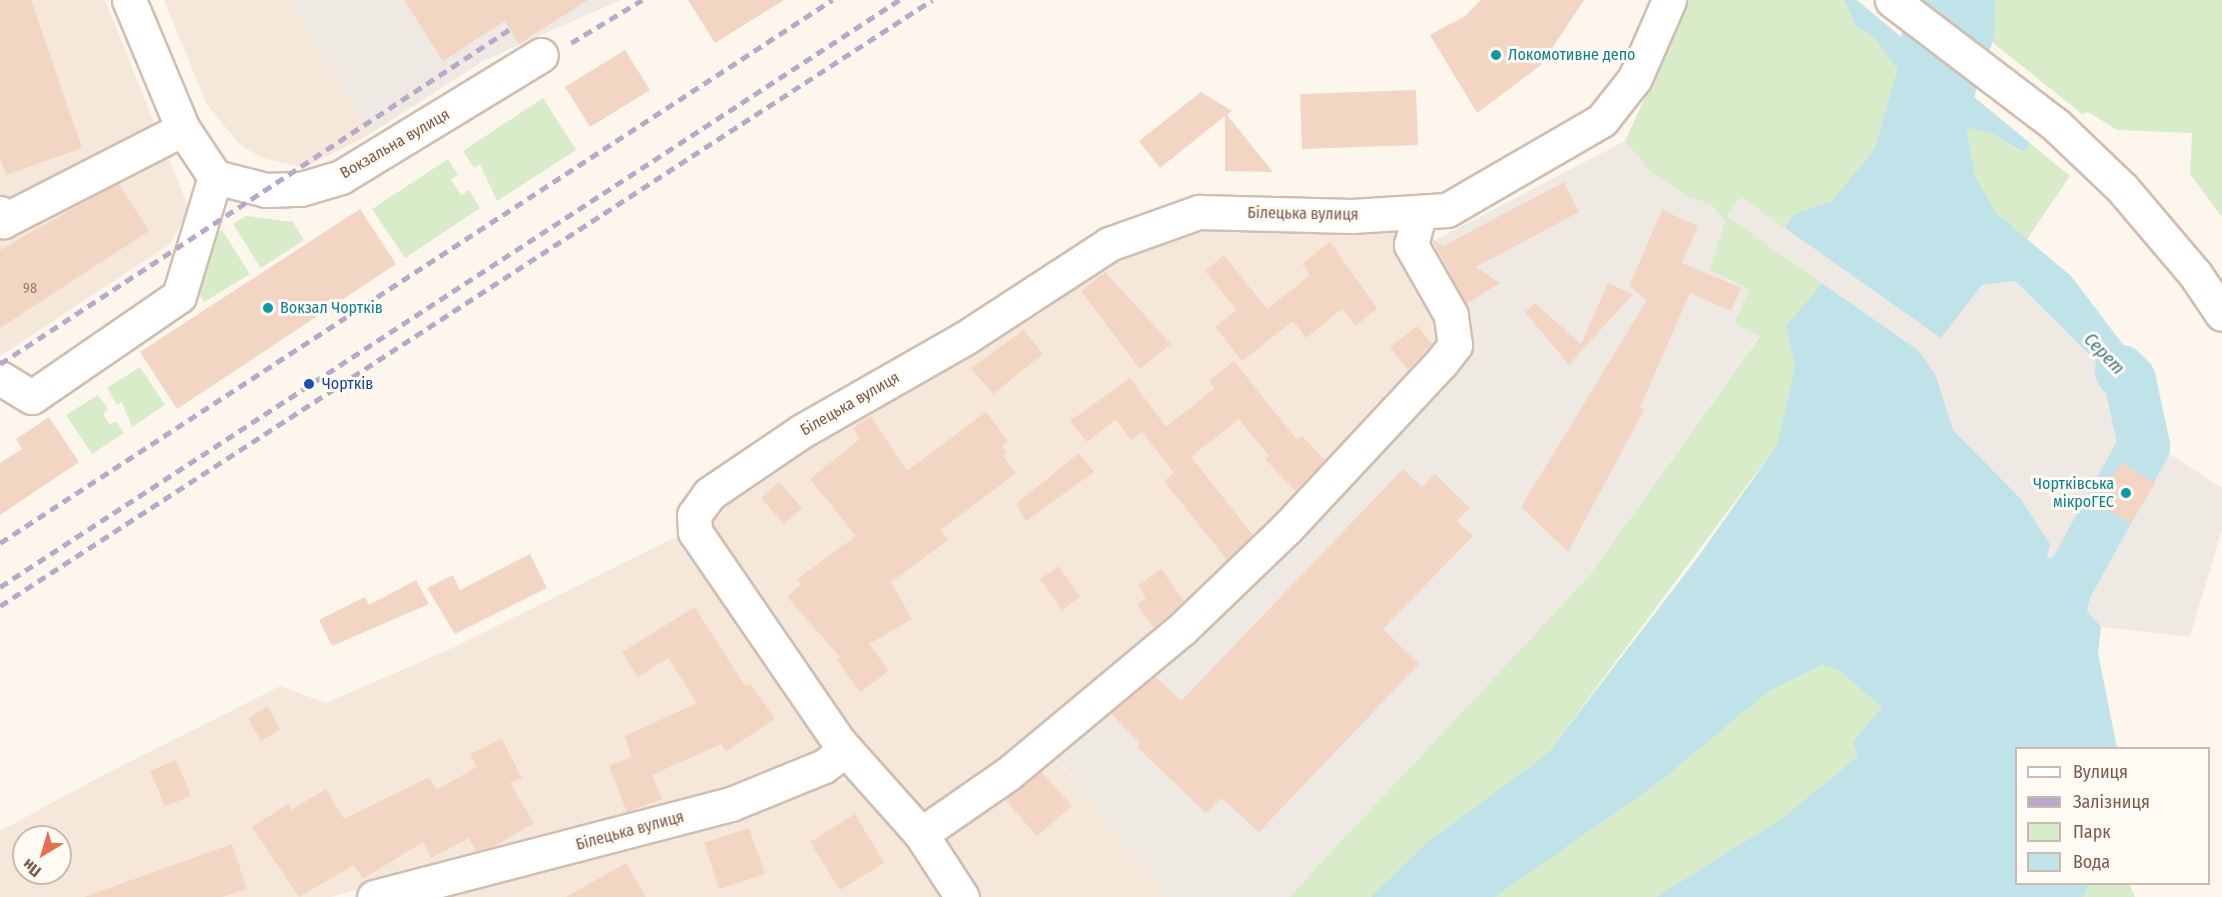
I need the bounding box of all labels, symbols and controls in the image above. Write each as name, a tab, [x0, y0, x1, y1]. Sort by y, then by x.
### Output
place label: Локомотивне депо	[1508, 45, 1636, 65]
marker: Локомотивне депо	[1489, 48, 1503, 62]
street label: Вокзальна вулиця	[337, 105, 453, 183]
street label: Білецька вулиця	[1247, 203, 1359, 225]
house number: 98	[23, 281, 37, 297]
place label: Вокзал Чортків	[280, 298, 383, 318]
marker: Вокзал Чортків	[261, 301, 275, 315]
water label: Серет	[2079, 329, 2129, 379]
street label: Білецька вулиця	[797, 368, 903, 440]
place label: Чортків	[322, 374, 373, 394]
marker: Чортків	[300, 375, 318, 393]
place label: Чортківська мікроГЕС	[2033, 474, 2114, 512]
marker: Чортківська мікроГЕС	[2119, 486, 2133, 500]
legend	[2015, 747, 2210, 885]
text: Вулиця	[2073, 761, 2128, 783]
text: Залізниця	[2073, 791, 2150, 813]
street label: Білецька вулиця	[574, 807, 686, 855]
text: Парк	[2073, 821, 2111, 843]
north arrow	[12, 825, 72, 885]
text: Вода	[2073, 851, 2110, 873]
text: Пн	[19, 855, 45, 881]

